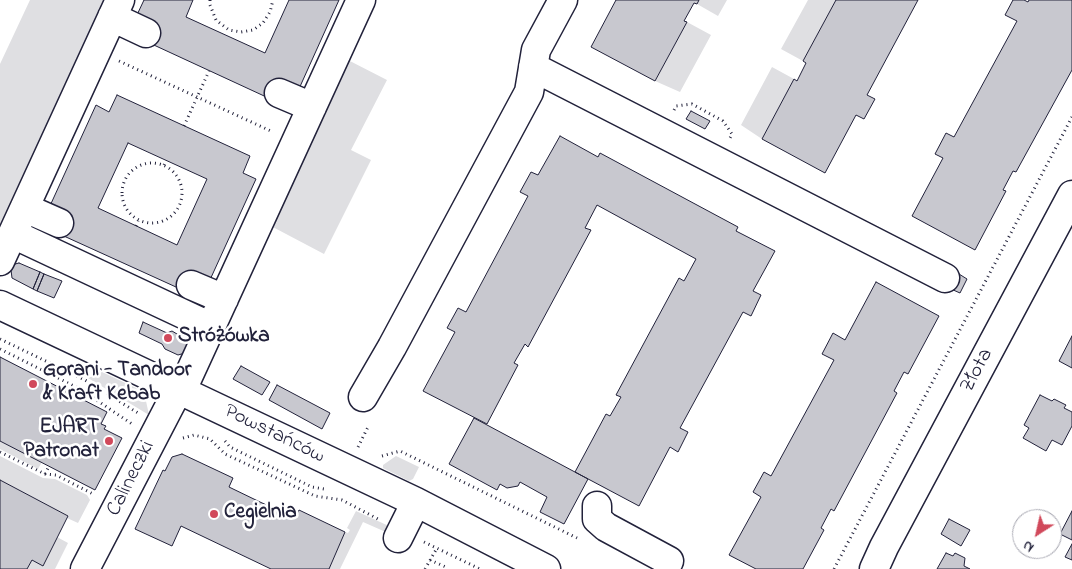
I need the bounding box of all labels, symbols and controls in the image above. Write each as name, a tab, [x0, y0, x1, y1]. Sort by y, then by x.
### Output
place label: Stróżówka	[178, 325, 270, 351]
marker: Stróżówka	[162, 332, 174, 344]
street label: Złota	[956, 345, 1000, 397]
place label: Gorani - Tandoor & Kraft Kebab	[43, 359, 191, 409]
marker: Gorani - Tandoor & Kraft Kebab	[27, 378, 39, 390]
street label: Powstańców	[219, 400, 329, 470]
place label: EJART Patronat	[24, 416, 99, 466]
marker: EJART Patronat	[103, 435, 115, 447]
street label: Calineczki	[102, 437, 162, 521]
place label: Cegielnia	[224, 501, 297, 527]
marker: Cegielnia	[208, 508, 220, 520]
north arrow	[1012, 509, 1062, 559]
text: N	[1019, 535, 1039, 557]

